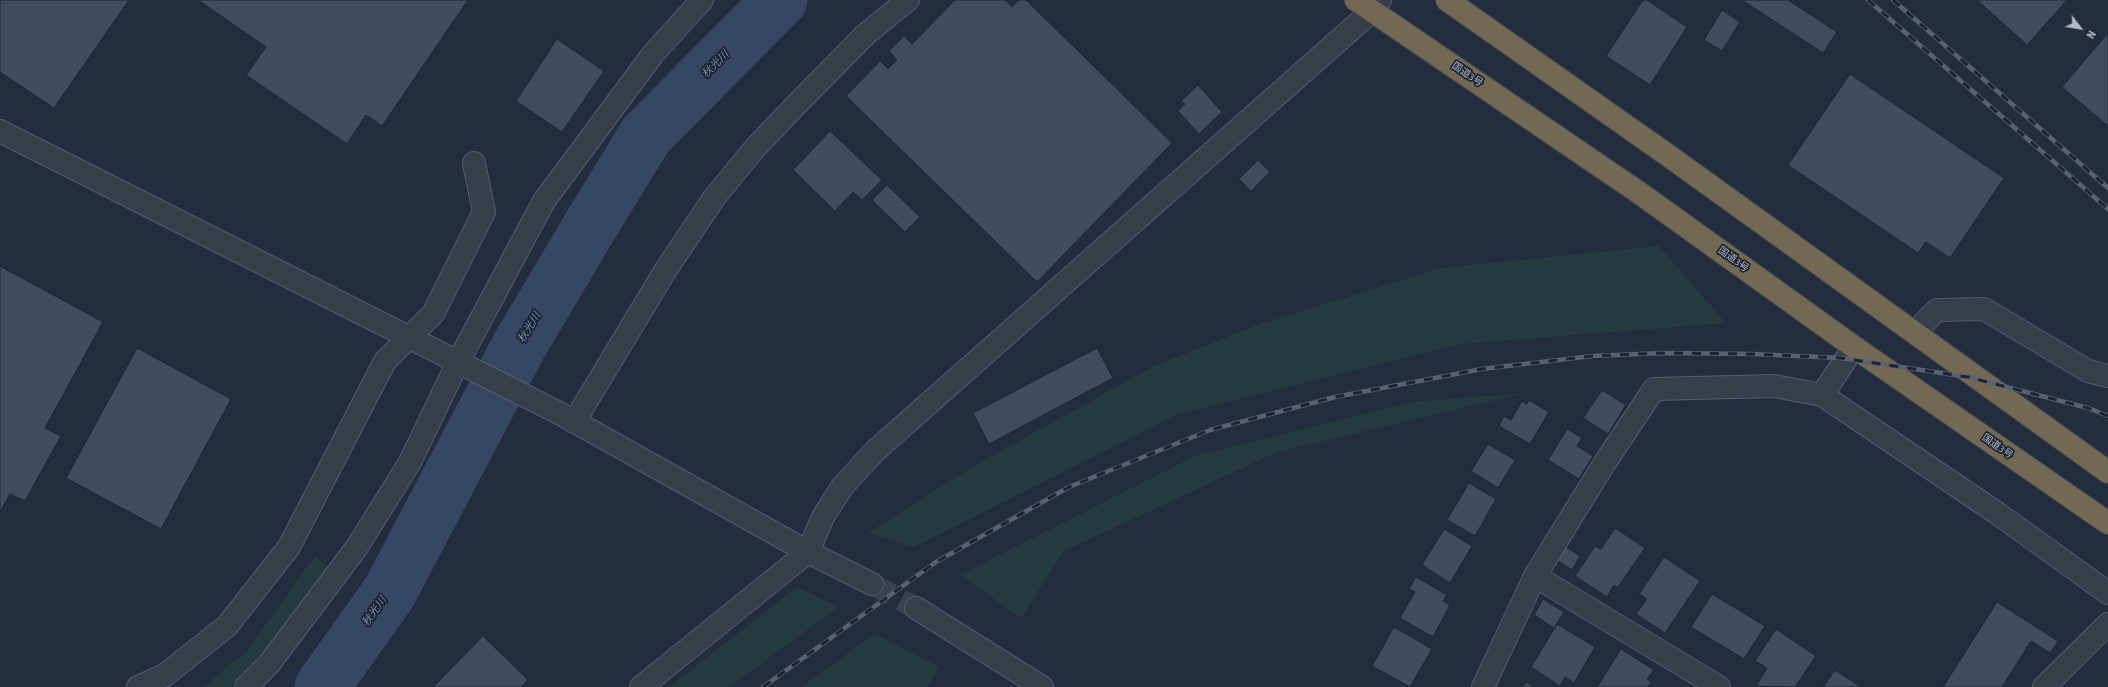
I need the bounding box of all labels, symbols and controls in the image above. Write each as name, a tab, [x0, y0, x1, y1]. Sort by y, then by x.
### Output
north arrow	[2060, 8, 2100, 48]
text: N	[2082, 27, 2099, 41]
water label: 秋光川	[700, 49, 732, 81]
street label: 国道3号	[1449, 60, 1485, 90]
street label: 国道3号	[1715, 245, 1751, 275]
water label: 秋光川	[516, 310, 544, 346]
street label: 国道3号	[1979, 432, 2015, 462]
water label: 秋光川	[360, 595, 390, 629]

